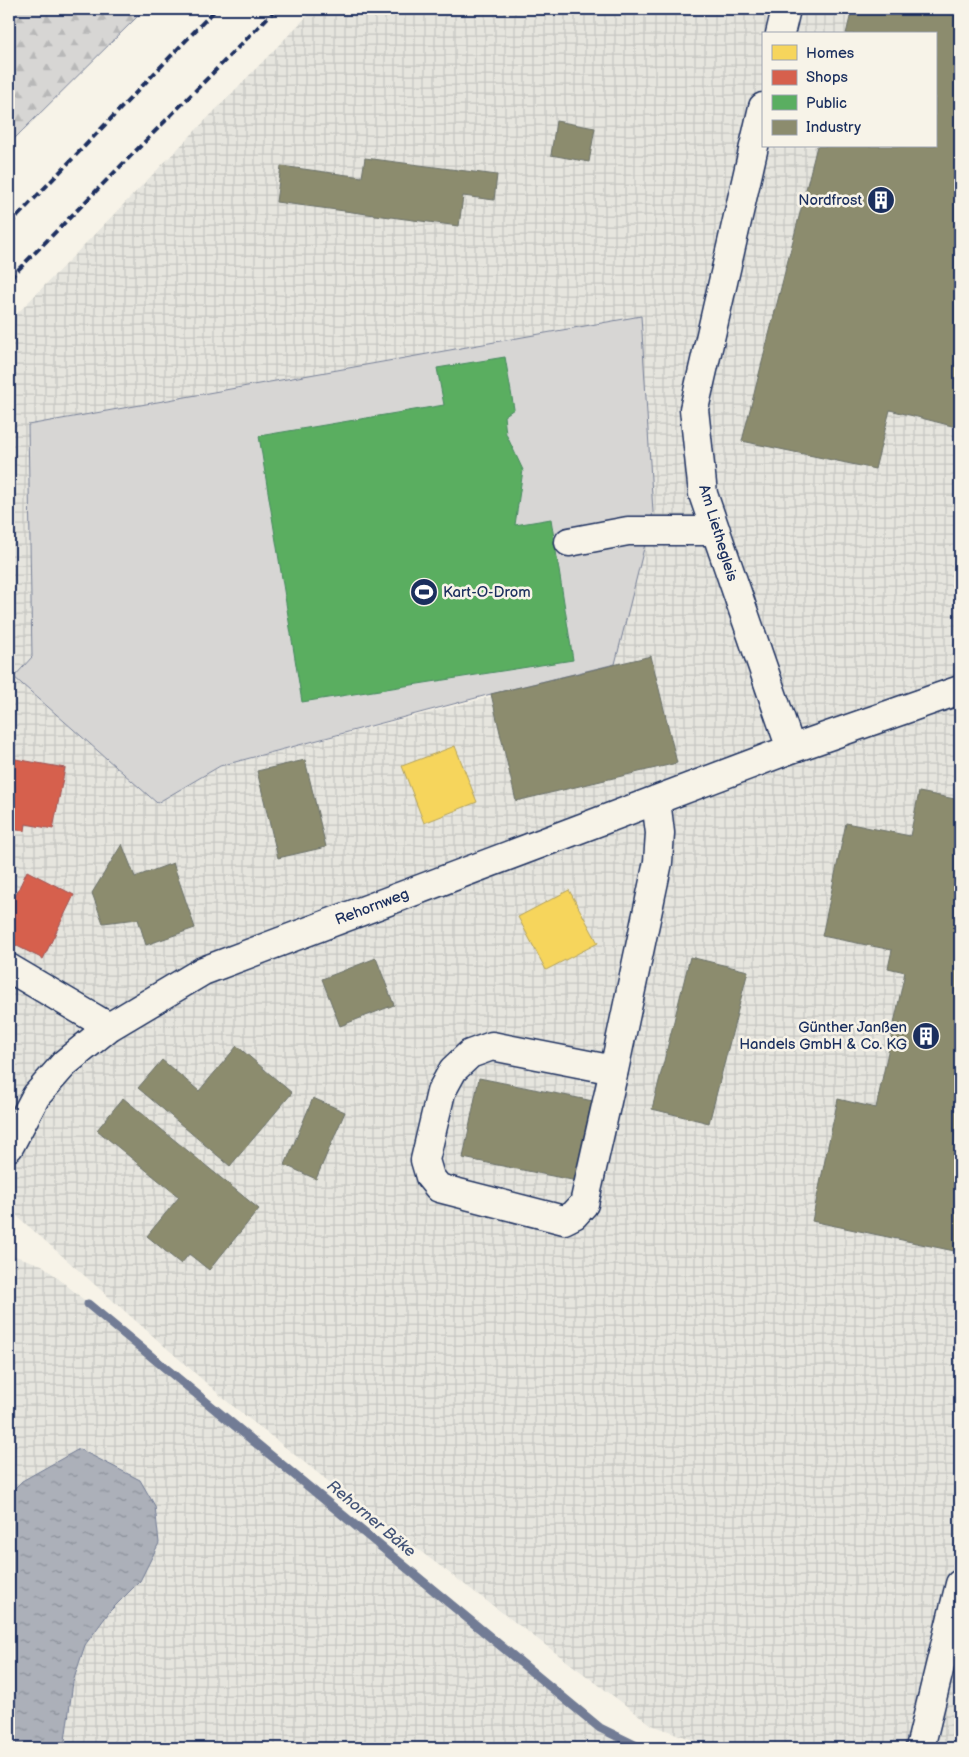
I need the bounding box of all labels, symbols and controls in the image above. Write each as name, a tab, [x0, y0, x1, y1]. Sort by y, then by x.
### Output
legend	[762, 32, 936, 148]
text: Homes	[806, 44, 855, 63]
text: Shops	[806, 68, 849, 87]
text: Public	[806, 94, 847, 113]
text: Industry	[806, 118, 861, 137]
building icon: Nordfrost	[866, 185, 896, 215]
place label: Nordfrost	[798, 191, 862, 210]
street label: Am Liethegleis	[694, 482, 742, 584]
sports icon: Kart-O-Drom	[409, 577, 439, 607]
place label: Kart-O-Drom	[443, 583, 531, 602]
street label: Rehornweg	[332, 884, 412, 930]
place label: Günther Janßen Handels GmbH & Co. KG	[739, 1018, 907, 1054]
building icon: Günther Janßen Handels GmbH & Co. KG	[911, 1021, 941, 1051]
water label: Rehorner Bäke	[323, 1476, 419, 1562]

